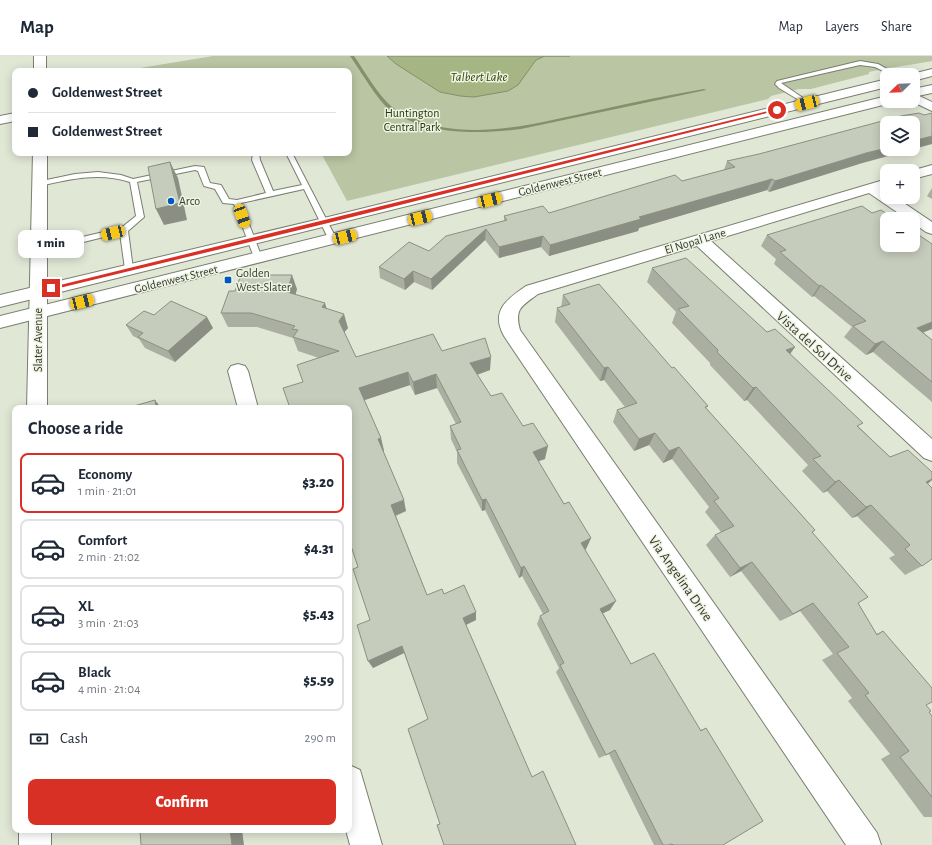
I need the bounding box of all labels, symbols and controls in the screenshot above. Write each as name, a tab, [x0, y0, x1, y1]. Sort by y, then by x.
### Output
text: Map	[20, 18, 54, 37]
text: Map	[778, 20, 803, 34]
text: Layers	[825, 20, 859, 34]
text: Share	[881, 20, 912, 34]
north arrow	[880, 68, 920, 108]
map controls	[880, 68, 920, 252]
water label: Talbert Lake	[451, 71, 507, 84]
text: Goldenwest Street	[52, 85, 162, 100]
car	[794, 94, 820, 112]
route start	[768, 101, 786, 119]
park label: Huntington Central Park	[384, 107, 441, 133]
button: layers	[880, 116, 920, 156]
text: Goldenwest Street	[52, 124, 162, 139]
button: +	[880, 164, 920, 204]
street label: Goldenwest Street	[517, 166, 603, 198]
car	[477, 191, 503, 209]
place label: Arco	[179, 195, 200, 207]
marker: Arco	[166, 196, 176, 206]
car	[232, 203, 252, 229]
car	[407, 209, 433, 227]
button: −	[880, 212, 920, 252]
car	[100, 224, 126, 242]
street label: El Nopal Lane	[663, 226, 727, 256]
car	[332, 228, 358, 246]
callout: 1 min	[18, 230, 84, 258]
text: 1 min	[37, 237, 65, 250]
street label: Goldenwest Street	[133, 263, 219, 295]
place label: Golden West-Slater	[236, 267, 291, 293]
marker: Golden West-Slater	[223, 275, 233, 285]
route end	[42, 279, 60, 297]
car	[69, 293, 95, 311]
street label: Slater Avenue	[32, 308, 44, 372]
street label: Vista del Sol Drive	[773, 309, 855, 384]
text: Choose a ride	[28, 420, 123, 438]
icon: car	[30, 465, 66, 501]
text: Economy	[78, 467, 132, 482]
text: $3.20	[302, 475, 334, 490]
text: 1 min · 21:01	[78, 485, 137, 498]
icon: car	[30, 531, 66, 567]
text: Comfort	[78, 533, 127, 548]
street label: Via Angelina Drive	[646, 533, 715, 624]
text: $4.31	[304, 541, 334, 556]
text: 2 min · 21:02	[78, 551, 140, 564]
icon: car	[30, 597, 66, 633]
text: XL	[78, 599, 94, 614]
text: $5.43	[303, 607, 334, 622]
text: 3 min · 21:03	[78, 617, 139, 630]
icon: car	[30, 663, 66, 699]
text: Black	[78, 665, 111, 680]
text: $5.59	[303, 673, 334, 688]
text: 4 min · 21:04	[78, 683, 140, 696]
icon: cash	[28, 728, 50, 750]
text: Cash	[60, 731, 88, 746]
text: 290 m	[305, 732, 336, 745]
button: Confirm	[28, 779, 336, 825]

